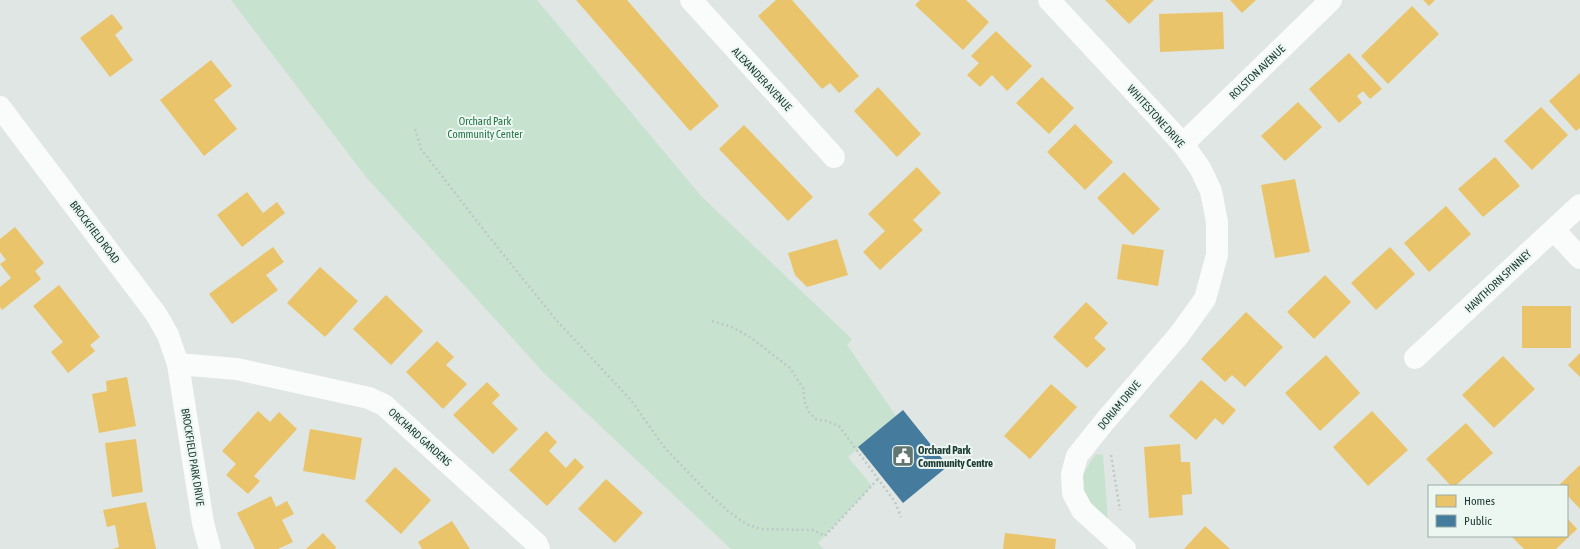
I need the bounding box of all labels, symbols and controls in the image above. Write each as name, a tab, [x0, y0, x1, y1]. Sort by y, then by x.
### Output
street label: ROLSTON AVENUE	[1227, 42, 1288, 102]
street label: ALEXANDER AVENUE	[730, 45, 795, 113]
street label: WHITESTONE DRIVE	[1125, 82, 1187, 150]
park label: Orchard Park Community Center	[448, 115, 523, 140]
street label: BROCKFIELD ROAD	[68, 199, 122, 265]
street label: HAWTHORN SPINNEY	[1462, 247, 1534, 315]
street label: DORIAM DRIVE	[1095, 378, 1143, 432]
street label: ORCHARD GARDENS	[386, 406, 454, 469]
street label: BROCKFIELD PARK DRIVE	[179, 407, 207, 507]
public building icon: Orchard Park Community Centre	[890, 443, 916, 469]
place label: Orchard Park Community Centre	[918, 444, 993, 469]
legend	[1428, 485, 1568, 537]
text: Homes	[1464, 494, 1495, 508]
text: Public	[1464, 514, 1492, 528]

